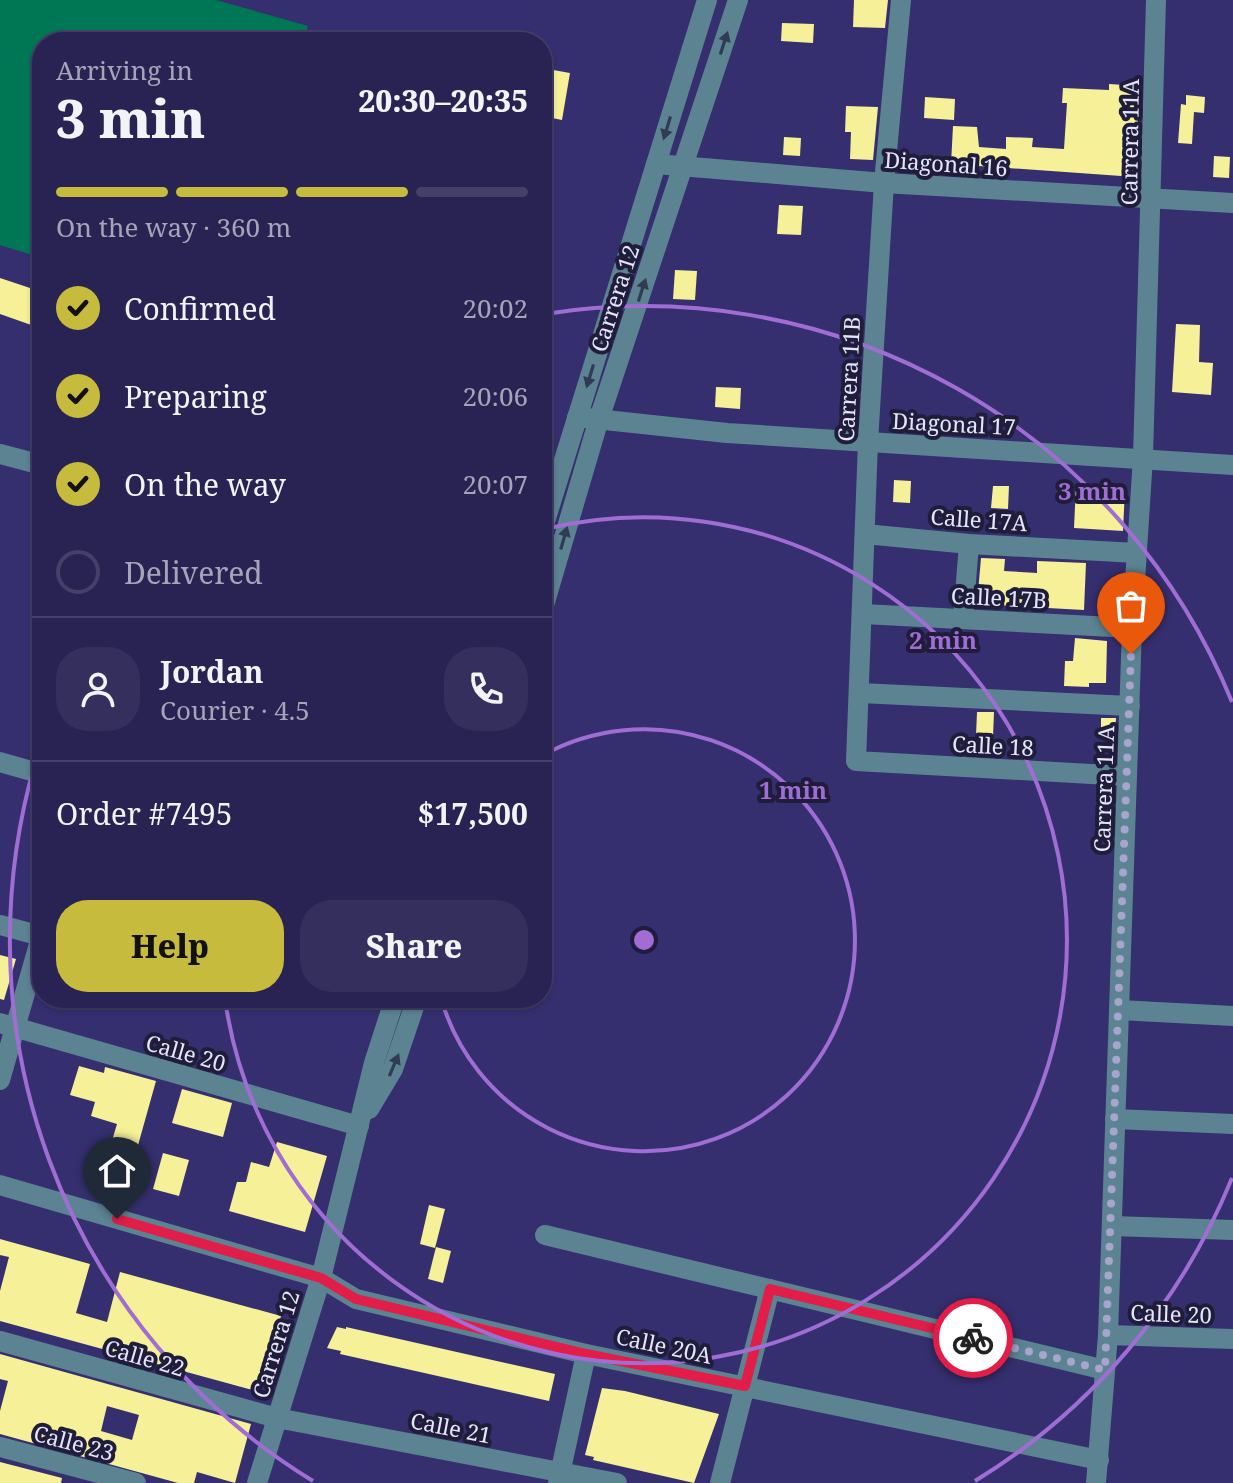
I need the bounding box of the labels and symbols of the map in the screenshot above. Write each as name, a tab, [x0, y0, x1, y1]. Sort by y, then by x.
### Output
one-way arrow	[718, 30, 730, 54]
street label: Carrera 11A	[1113, 78, 1145, 206]
one-way arrow	[661, 116, 673, 140]
street label: Diagonal 16	[883, 144, 1009, 182]
street label: Carrera 12	[583, 241, 645, 355]
one-way arrow	[637, 277, 649, 301]
street label: Carrera 11B	[830, 316, 866, 442]
one-way arrow	[583, 365, 596, 389]
street label: Diagonal 17	[891, 405, 1017, 441]
text: 3 min	[1058, 474, 1126, 507]
street label: Calle 17A	[930, 501, 1029, 537]
one-way arrow	[558, 525, 571, 549]
pin	[1097, 572, 1165, 654]
street label: Calle 17B	[950, 580, 1048, 614]
text: 2 min	[909, 623, 977, 656]
street label: Carrera 11A	[1086, 725, 1120, 853]
street label: Calle 18	[951, 728, 1035, 762]
text: 1 min	[759, 773, 827, 806]
centre of rings	[630, 926, 658, 954]
street label: Calle 20	[143, 1026, 229, 1078]
one-way arrow	[387, 1053, 400, 1077]
pin	[83, 1137, 151, 1219]
street label: Carrera 12	[244, 1287, 306, 1401]
street label: Calle 20	[1130, 1297, 1212, 1329]
courier	[933, 1298, 1013, 1378]
street label: Calle 20A	[613, 1320, 715, 1370]
street label: Calle 22	[102, 1331, 188, 1383]
street label: Calle 21	[408, 1404, 494, 1450]
street label: Calle 23	[31, 1417, 117, 1467]

